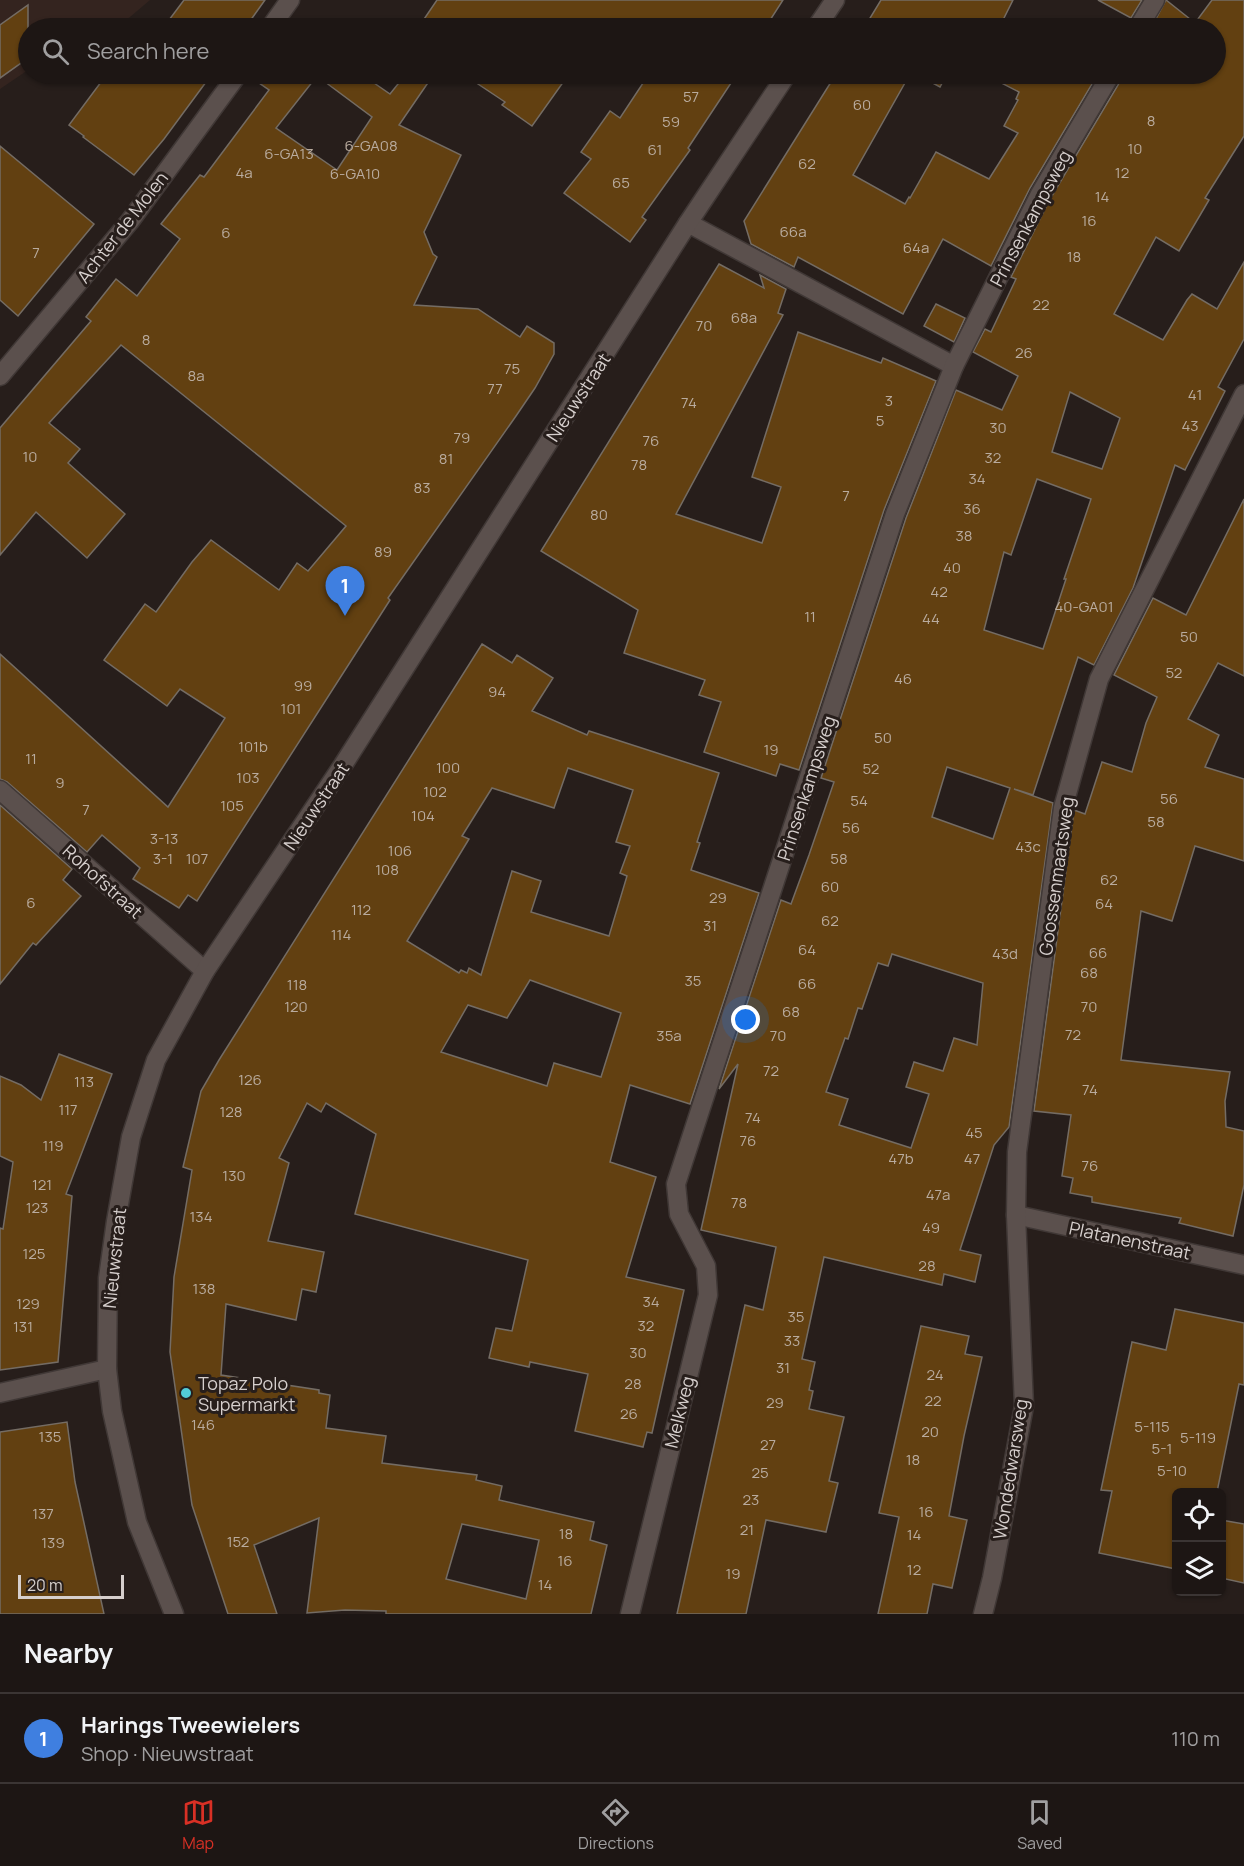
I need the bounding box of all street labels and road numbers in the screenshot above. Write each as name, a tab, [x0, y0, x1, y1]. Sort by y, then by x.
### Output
street label: Prinsenkampsweg	[984, 146, 1076, 290]
street label: Achter de Molen	[71, 166, 173, 288]
street label: Nieuwstraat	[540, 348, 616, 446]
street label: Prinsenkampsweg	[771, 712, 841, 864]
street label: Nieuwstraat	[278, 757, 354, 855]
street label: Goossenmaatsweg	[1033, 795, 1079, 957]
street label: Rohofstraat	[58, 839, 148, 923]
street label: Nieuwstraat	[97, 1206, 131, 1310]
street label: Platanenstraat	[1067, 1215, 1193, 1265]
street label: Melkweg	[658, 1373, 700, 1451]
street label: Wondedwarsweg	[987, 1397, 1033, 1541]

